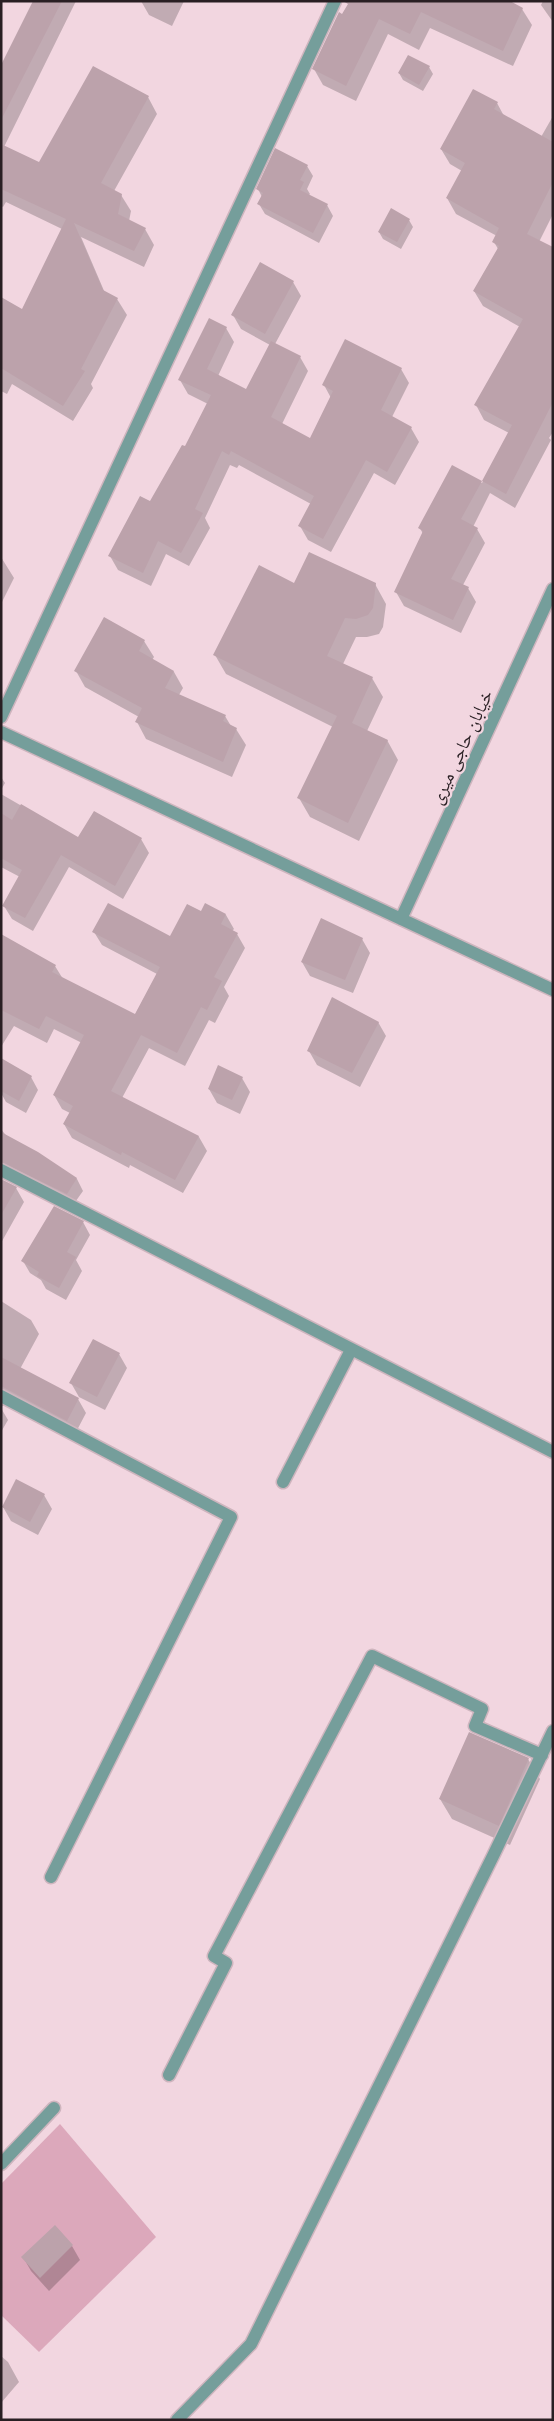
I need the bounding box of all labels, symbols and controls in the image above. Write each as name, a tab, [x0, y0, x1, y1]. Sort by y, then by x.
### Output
street label: خیابان حاجی میری	[425, 687, 498, 808]

